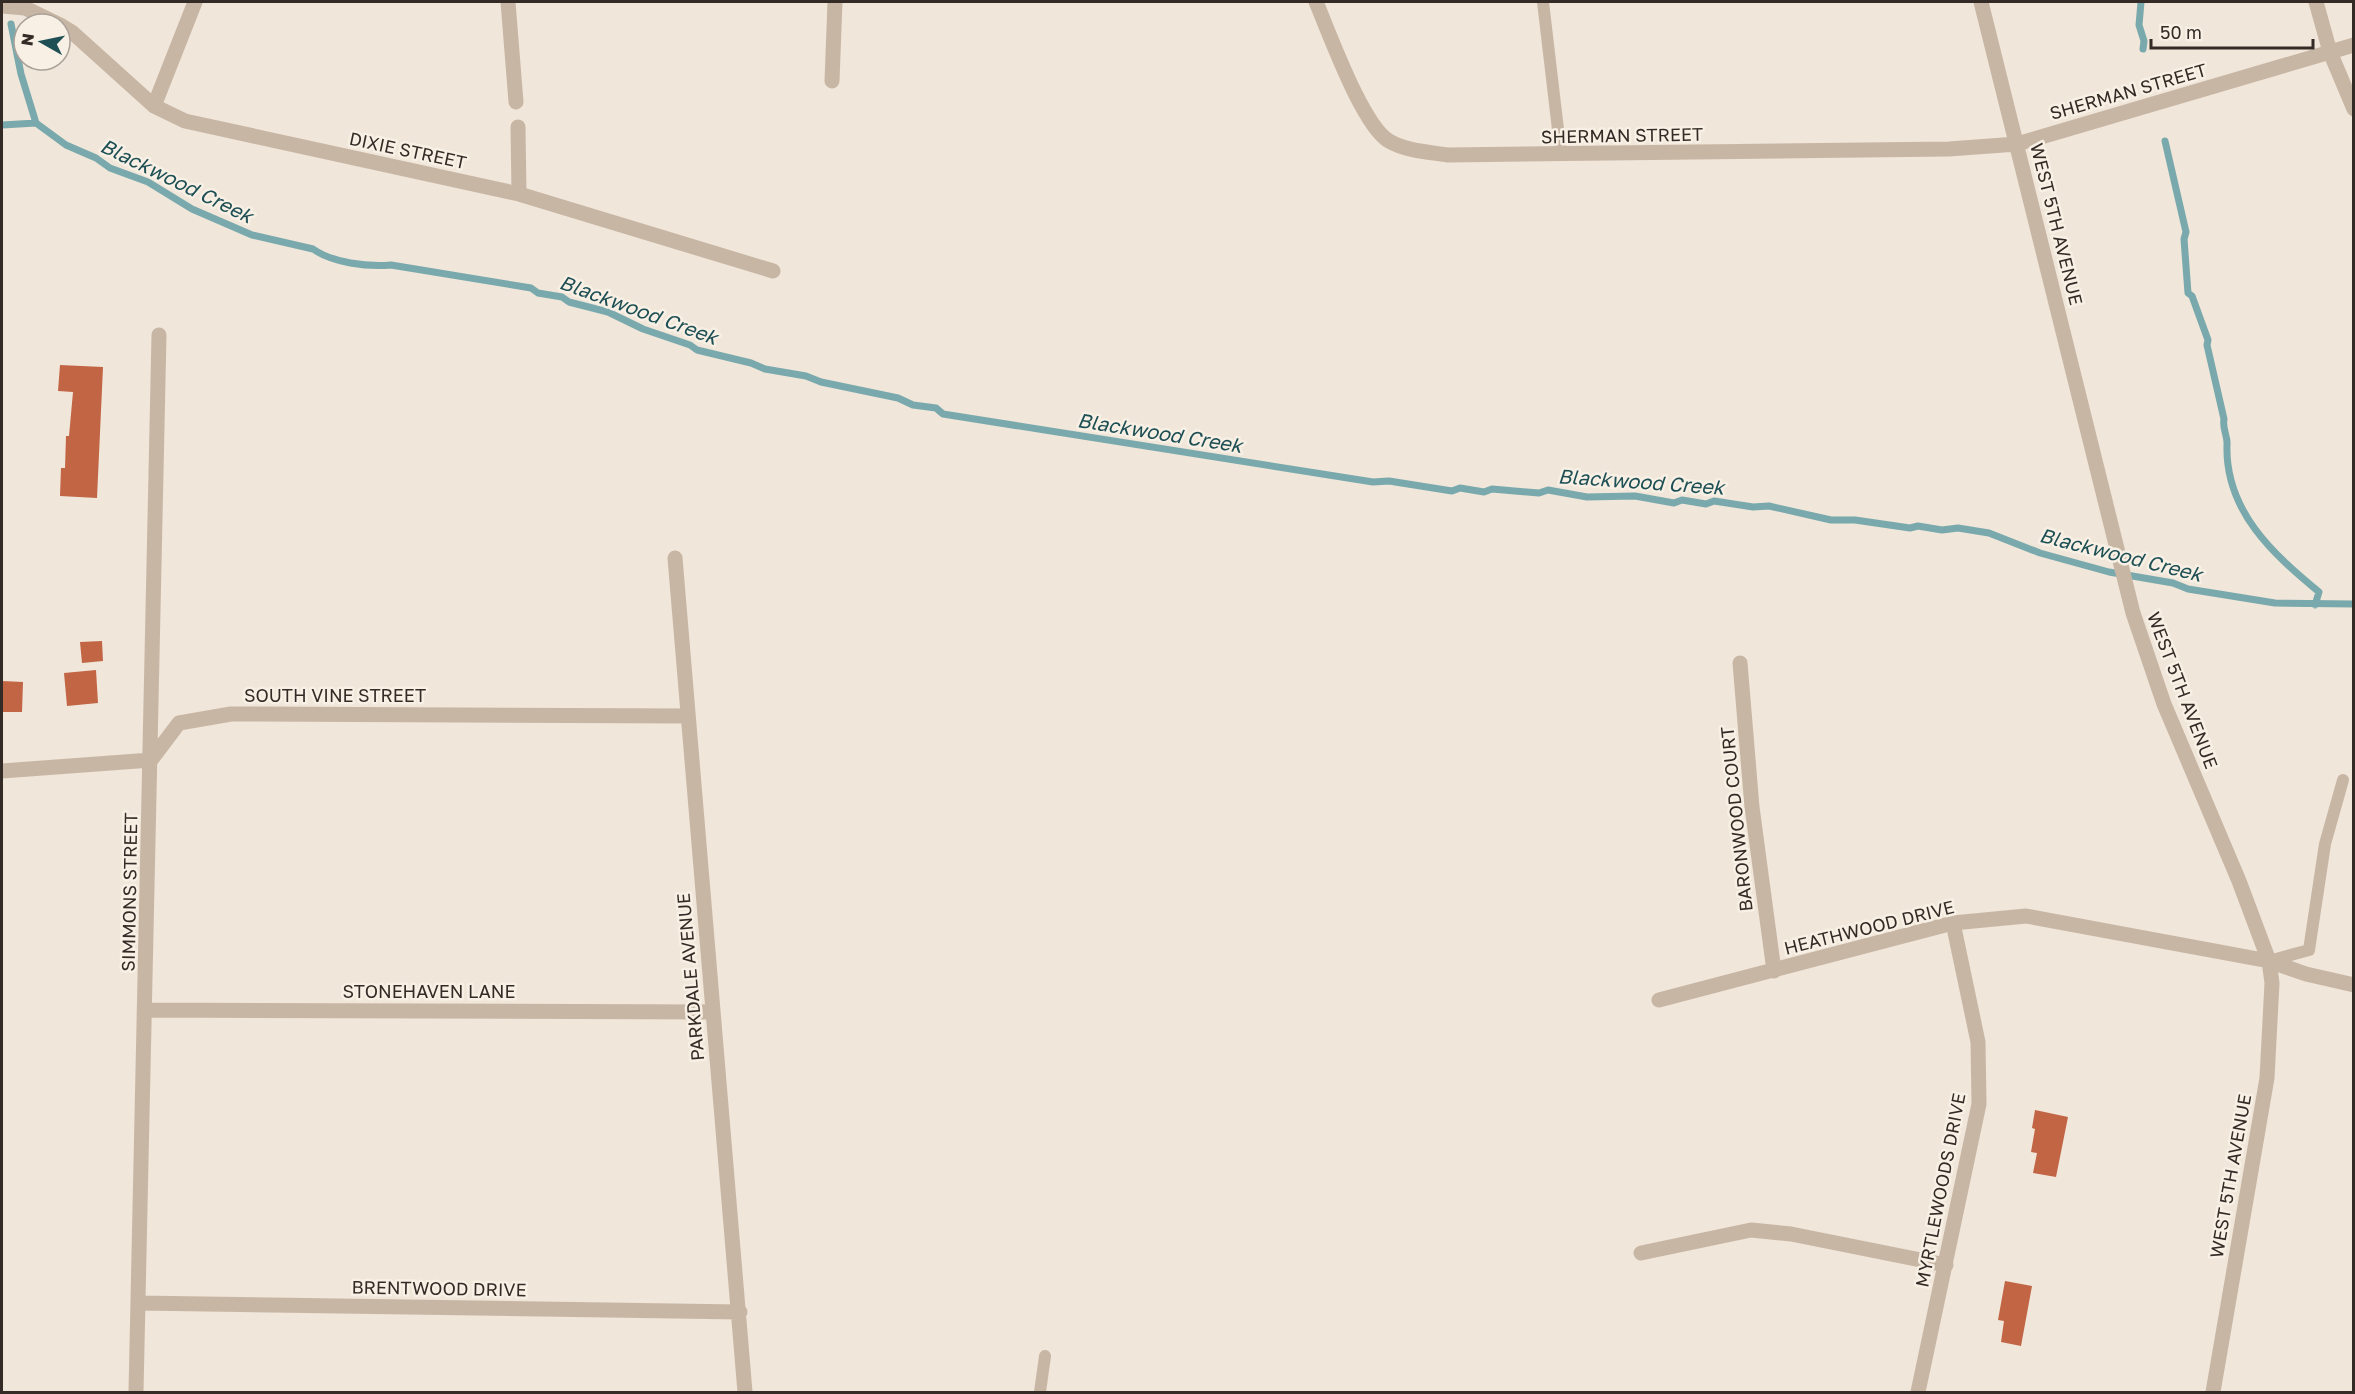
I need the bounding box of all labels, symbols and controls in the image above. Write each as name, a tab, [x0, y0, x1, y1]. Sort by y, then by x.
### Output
north arrow	[12, 12, 72, 72]
scale bar	[2151, 12, 2313, 50]
text: 50 m	[2160, 21, 2202, 43]
text: N	[16, 32, 38, 47]
street label: SHERMAN STREET	[2047, 58, 2209, 124]
street label: SHERMAN STREET	[1541, 123, 1703, 147]
street label: DIXIE STREET	[347, 127, 469, 173]
water label: Blackwood Creek	[97, 133, 260, 228]
street label: WEST 5TH AVENUE	[2026, 141, 2088, 307]
water label: Blackwood Creek	[557, 269, 724, 350]
water label: Blackwood Creek	[1076, 407, 1247, 457]
water label: Blackwood Creek	[1557, 463, 1728, 499]
water label: Blackwood Creek	[2037, 522, 2207, 586]
street label: WEST 5TH AVENUE	[2143, 608, 2223, 772]
street label: SOUTH VINE STREET	[244, 684, 426, 706]
street label: BARONWOOD COURT	[1715, 725, 1757, 913]
street label: SIMMONS STREET	[117, 812, 141, 972]
street label: PARKDALE AVENUE	[672, 892, 708, 1062]
street label: HEATHWOOD DRIVE	[1782, 895, 1956, 959]
street label: STONEHAVEN LANE	[343, 980, 515, 1002]
street label: MYRTLEWOODS DRIVE	[1910, 1091, 1970, 1289]
street label: WEST 5TH AVENUE	[2205, 1092, 2255, 1260]
street label: BRENTWOOD DRIVE	[351, 1275, 527, 1301]

